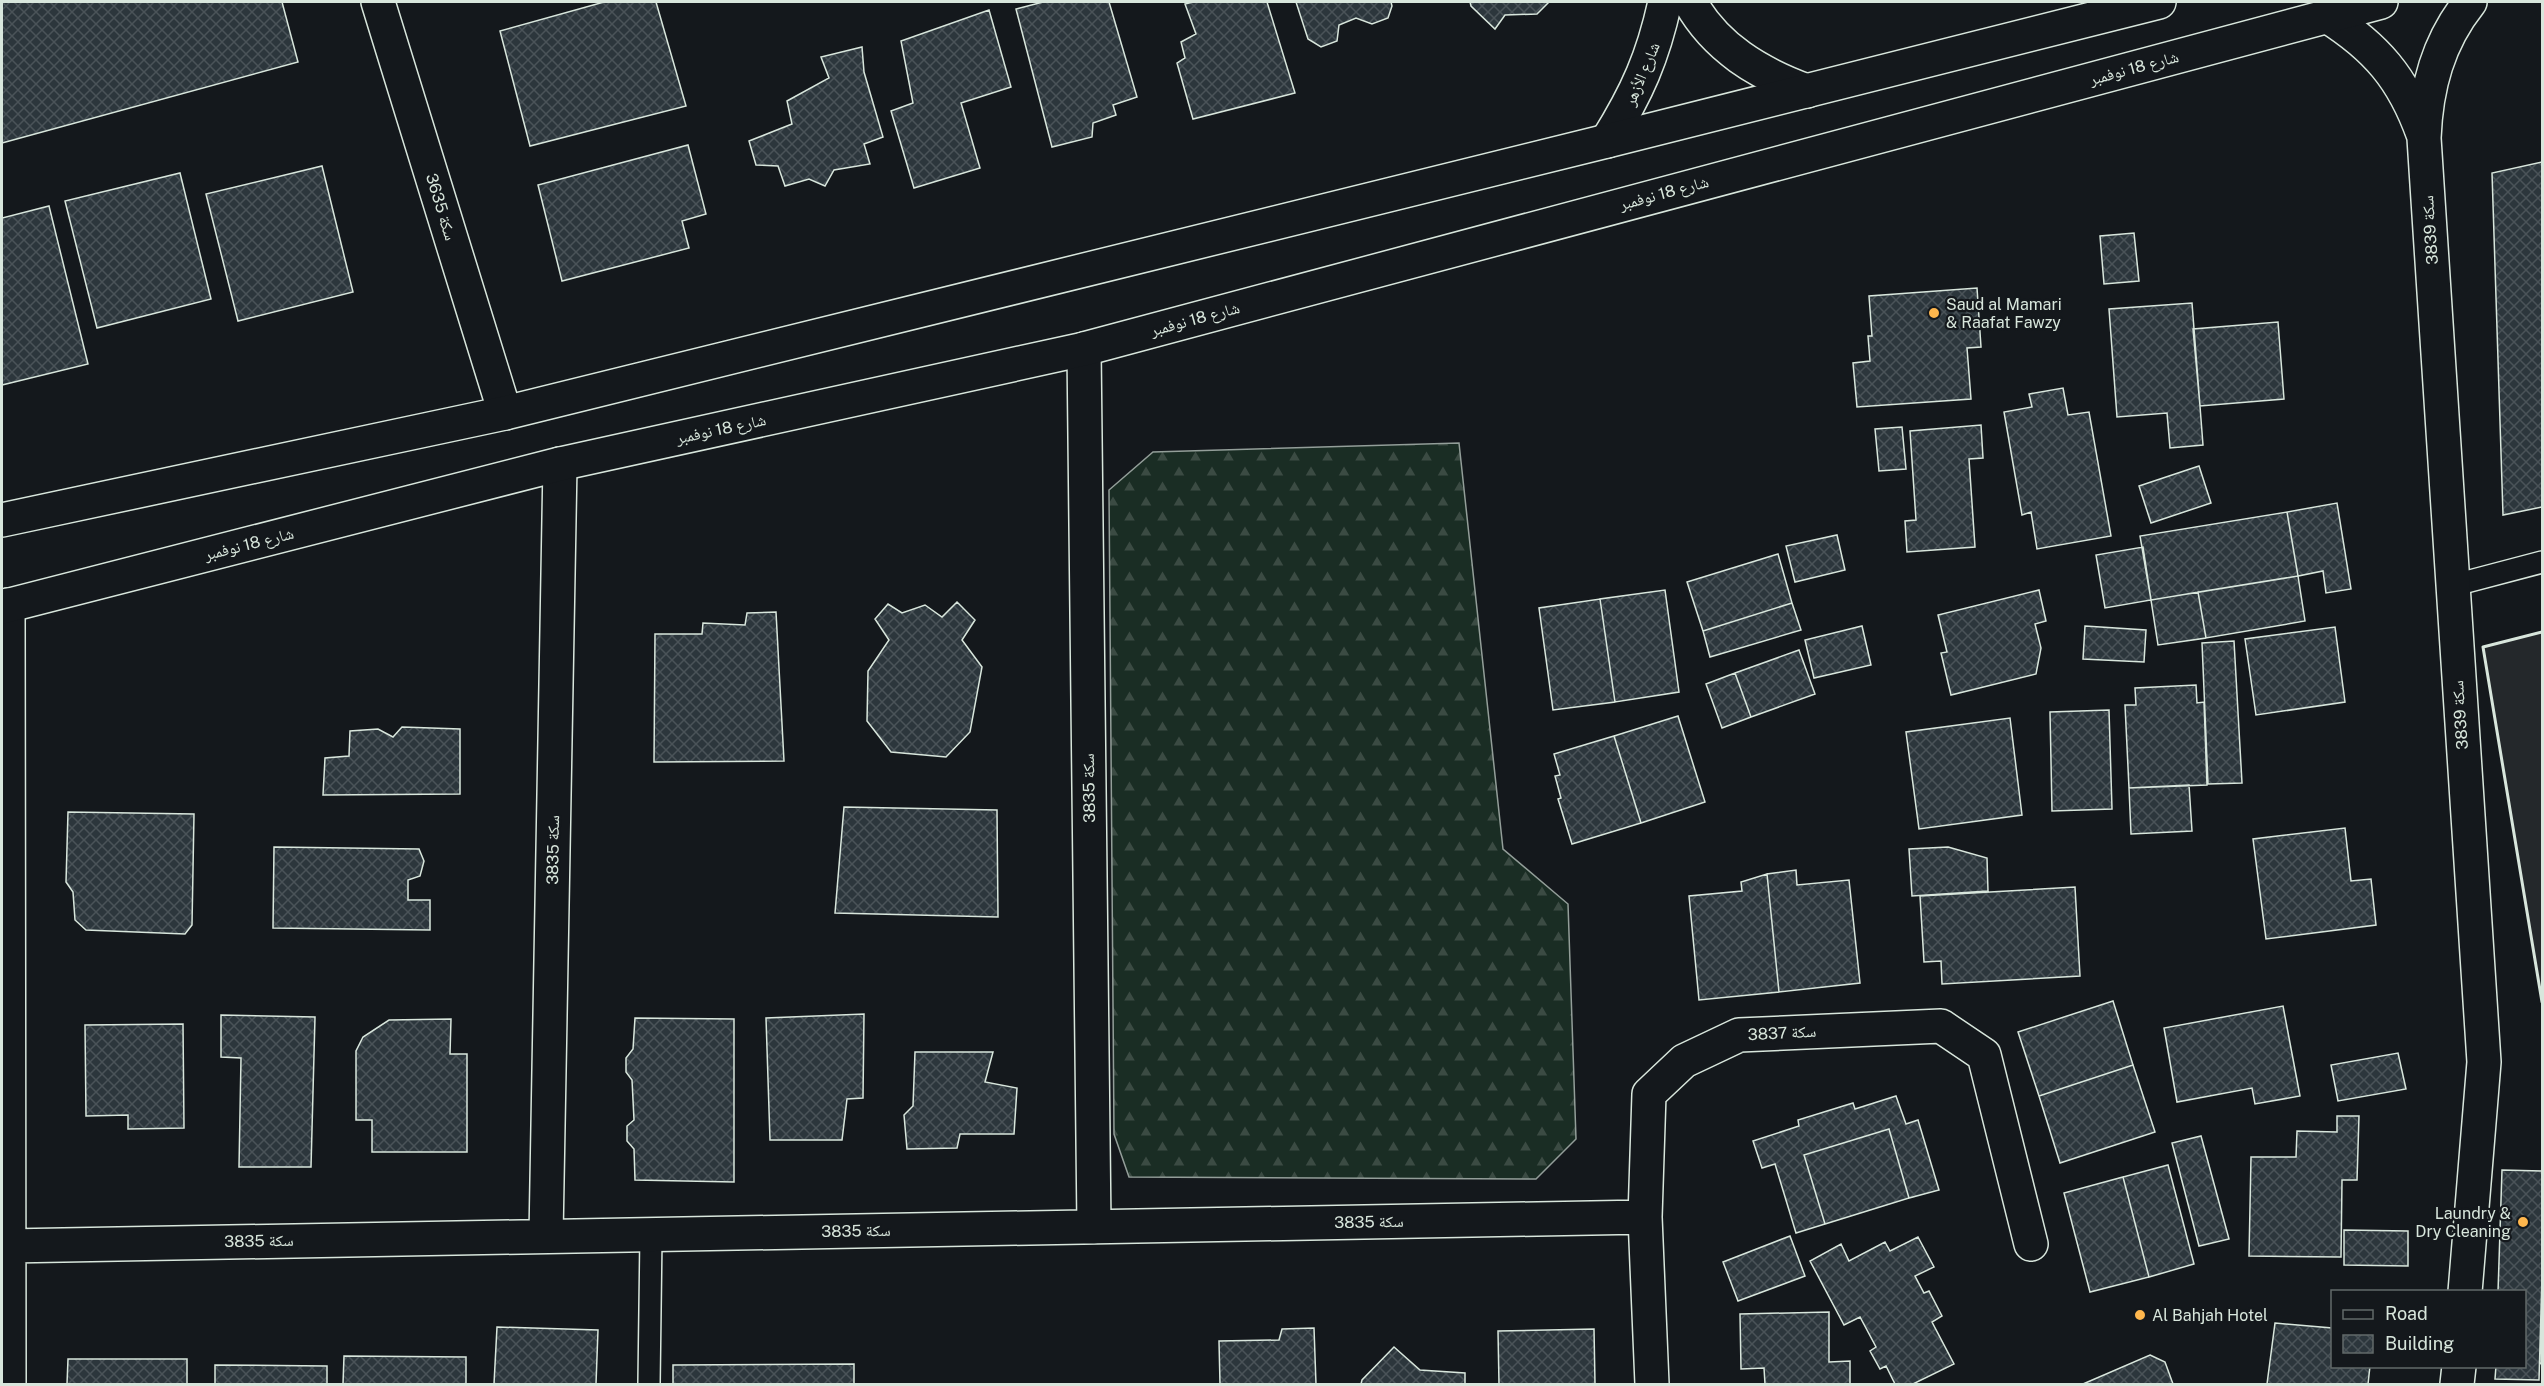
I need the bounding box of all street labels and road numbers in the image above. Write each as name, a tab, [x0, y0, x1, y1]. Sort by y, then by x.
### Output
street label: شارع الأزهر	[1620, 39, 1665, 110]
street label: شارع 18 نوفمبر	[2086, 47, 2181, 90]
street label: سكة 3635	[422, 171, 460, 243]
street label: شارع 18 نوفمبر	[1616, 172, 1711, 215]
street label: سكة 3839	[2418, 195, 2442, 265]
street label: شارع 18 نوفمبر	[1147, 298, 1242, 341]
street label: شارع 18 نوفمبر	[673, 410, 768, 449]
street label: شارع 18 نوفمبر	[201, 524, 296, 565]
street label: سكة 3839	[2448, 680, 2472, 750]
street label: سكة 3835	[1079, 753, 1099, 823]
street label: سكة 3835	[543, 815, 563, 885]
street label: سكة 3837	[1747, 1022, 1817, 1044]
street label: سكة 3835	[1334, 1212, 1404, 1232]
street label: سكة 3835	[821, 1221, 891, 1241]
street label: سكة 3835	[224, 1231, 294, 1251]

